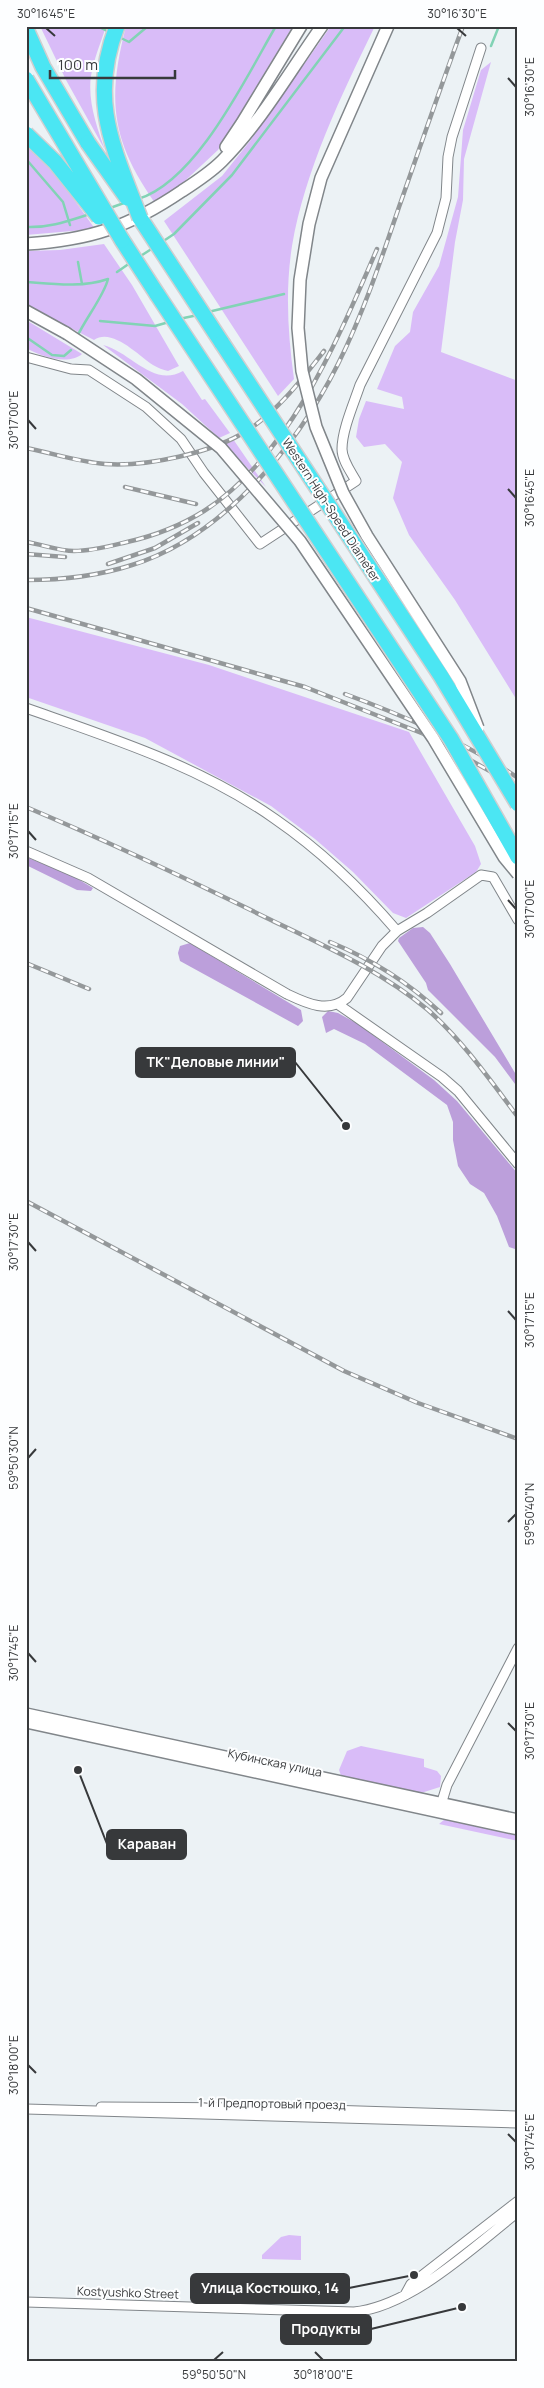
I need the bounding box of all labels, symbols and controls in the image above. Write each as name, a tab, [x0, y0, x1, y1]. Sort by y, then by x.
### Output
text: 30°16'45"E	[17, 5, 75, 22]
text: 30°16'30"E	[427, 5, 487, 22]
scale bar	[50, 48, 175, 80]
text: 100 m	[58, 54, 98, 75]
text: 30°16'30"E	[521, 57, 538, 117]
text: 30°17'00"E	[5, 390, 22, 449]
street label: Western High-Speed Diameter	[278, 435, 385, 585]
text: 30°16'45"E	[521, 469, 538, 527]
text: 30°17'15"E	[5, 803, 22, 859]
text: 30°17'00"E	[521, 879, 538, 938]
callout: ТК"Деловые линии"	[136, 1048, 295, 1077]
text: ТК"Деловые линии"	[147, 1052, 285, 1071]
text: 30°17'30"E	[5, 1213, 22, 1271]
text: 30°17'15"E	[521, 1292, 538, 1348]
text: 59°50'30"N	[5, 1426, 22, 1490]
text: 59°50'40"N	[521, 1483, 538, 1545]
text: 30°17'45"E	[5, 1624, 22, 1681]
text: 30°17'30"E	[521, 1702, 538, 1760]
street label: Кубинская улица	[226, 1744, 324, 1781]
callout: Караван	[107, 1830, 186, 1859]
text: Караван	[118, 1834, 176, 1853]
text: 30°18'00"E	[5, 2035, 22, 2095]
street label: 1-й Предпортовый проезд	[198, 2094, 346, 2113]
text: 30°17'45"E	[521, 2113, 538, 2170]
callout: Улица Костюшко, 14	[191, 2274, 349, 2303]
text: Улица Костюшко, 14	[201, 2278, 339, 2297]
street label: Kostyushko Street	[77, 2282, 180, 2303]
callout: Продукты	[281, 2315, 371, 2344]
text: Продукты	[291, 2319, 361, 2338]
text: 59°50'50"N	[182, 2366, 246, 2383]
text: 30°18'00"E	[293, 2366, 353, 2383]

